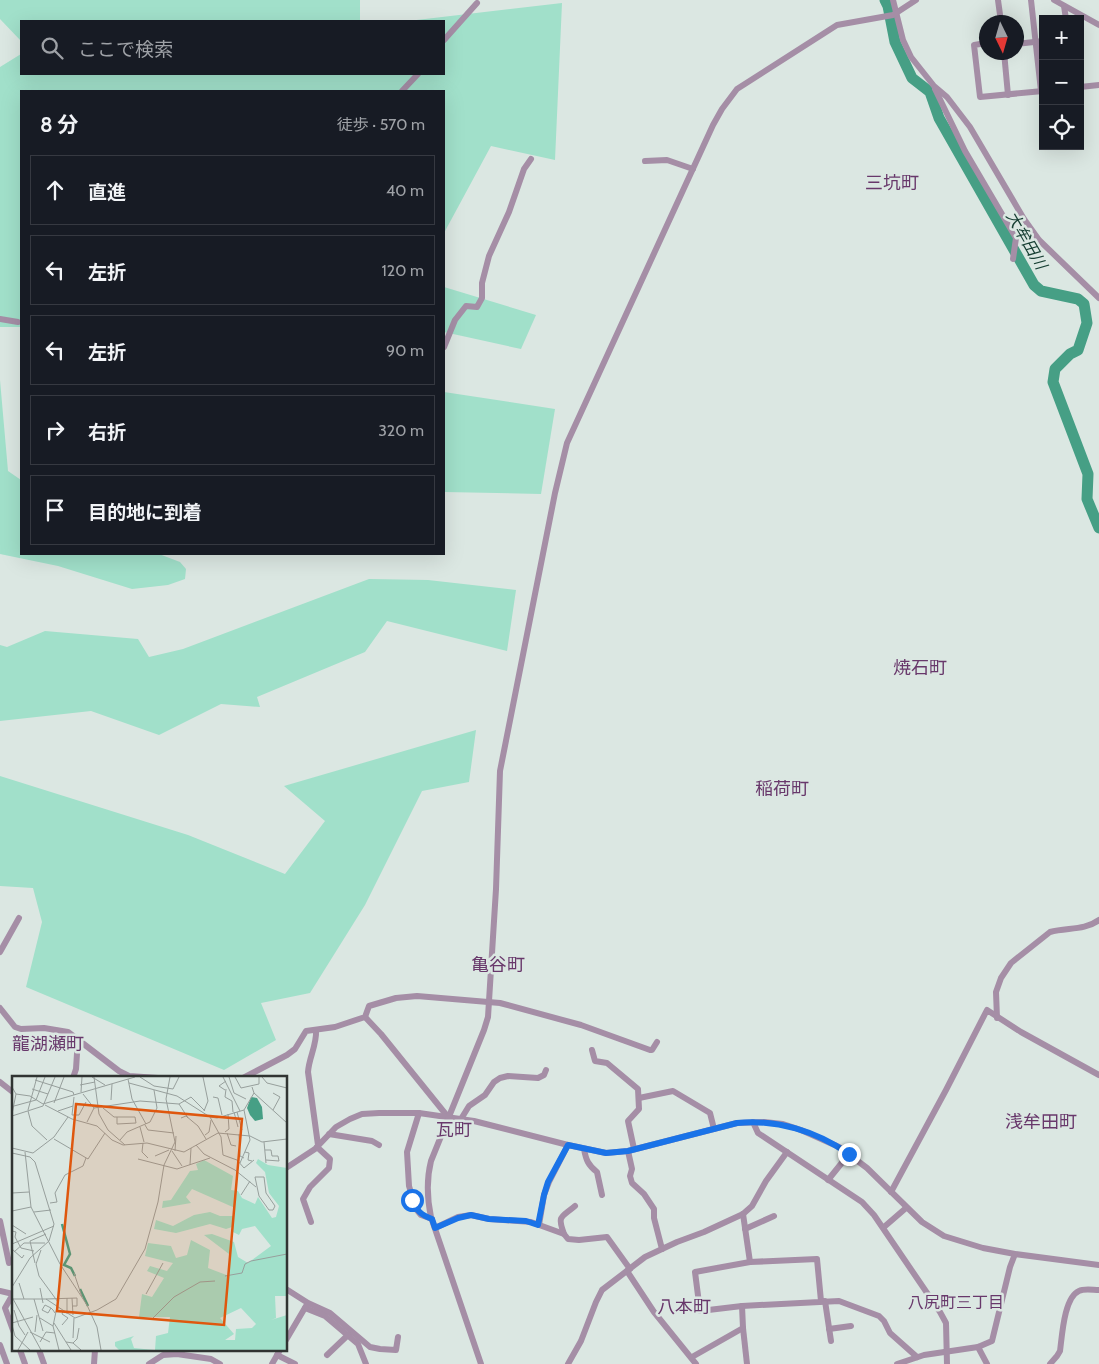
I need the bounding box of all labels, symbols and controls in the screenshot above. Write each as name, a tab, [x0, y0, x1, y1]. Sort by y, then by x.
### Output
north arrow	[979, 15, 1024, 60]
map controls	[1039, 15, 1084, 150]
button: +	[1039, 15, 1084, 60]
search box	[20, 20, 445, 75]
icon: search	[38, 34, 66, 62]
text: ここで検索	[78, 38, 173, 61]
button: −	[1039, 60, 1084, 105]
button: locate	[1039, 105, 1084, 150]
text: 8 分	[40, 112, 78, 137]
text: 徒歩 · 570 m	[337, 115, 425, 134]
district label: 三坑町	[865, 172, 919, 194]
icon: ahead	[41, 176, 69, 204]
text: 直進	[88, 181, 126, 204]
text: 40 m	[386, 181, 424, 200]
water label: 大牟田川	[1002, 208, 1052, 274]
icon: left	[41, 256, 69, 284]
text: 左折	[88, 261, 126, 284]
text: 120 m	[382, 261, 424, 280]
icon: left	[41, 336, 69, 364]
text: 左折	[88, 341, 126, 364]
text: 90 m	[386, 341, 424, 360]
icon: right	[41, 416, 69, 444]
text: 右折	[88, 421, 126, 444]
text: 320 m	[378, 421, 424, 440]
icon: arrive	[41, 496, 69, 524]
text: 目的地に到着	[88, 501, 202, 524]
district label: 焼石町	[893, 657, 947, 679]
district label: 稲荷町	[755, 778, 809, 800]
district label: 亀谷町	[471, 954, 525, 976]
district label: 龍湖瀬町	[12, 1033, 84, 1055]
inset map	[12, 1076, 288, 1352]
district label: 浅牟田町	[1005, 1111, 1077, 1133]
district label: 瓦町	[436, 1119, 472, 1141]
route end	[838, 1143, 861, 1166]
route start	[401, 1189, 424, 1212]
district label: 八尻町三丁目	[908, 1293, 1004, 1312]
district label: 八本町	[657, 1296, 711, 1318]

